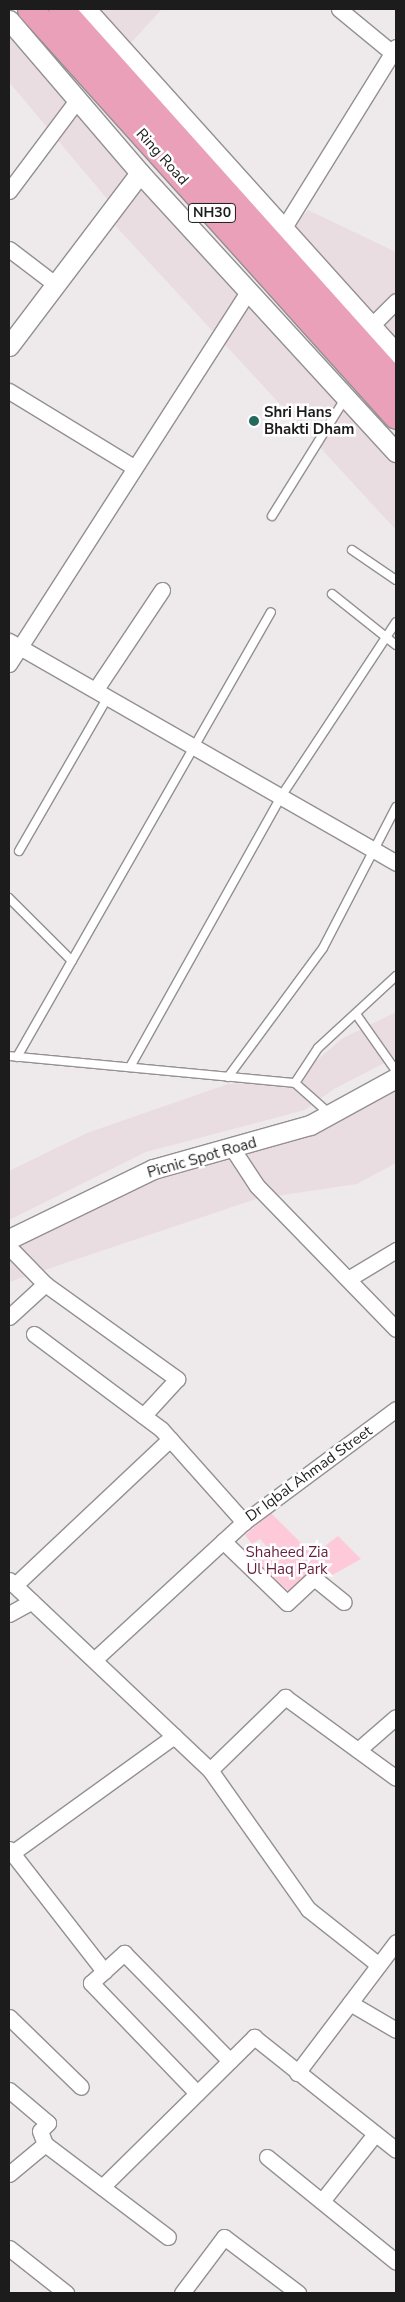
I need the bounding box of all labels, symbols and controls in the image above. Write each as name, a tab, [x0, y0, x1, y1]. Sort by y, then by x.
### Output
street label: Ring Road	[132, 125, 192, 189]
road number: NH30	[187, 202, 237, 224]
place label: Shri Hans Bhakti Dham	[264, 403, 354, 438]
marker: Shri Hans Bhakti Dham	[248, 415, 260, 427]
street label: Picnic Spot Road	[145, 1134, 259, 1182]
street label: Dr Iqbal Ahmad Street	[242, 1422, 376, 1526]
park label: Shaheed Zia Ul Haq Park	[245, 1543, 329, 1578]

